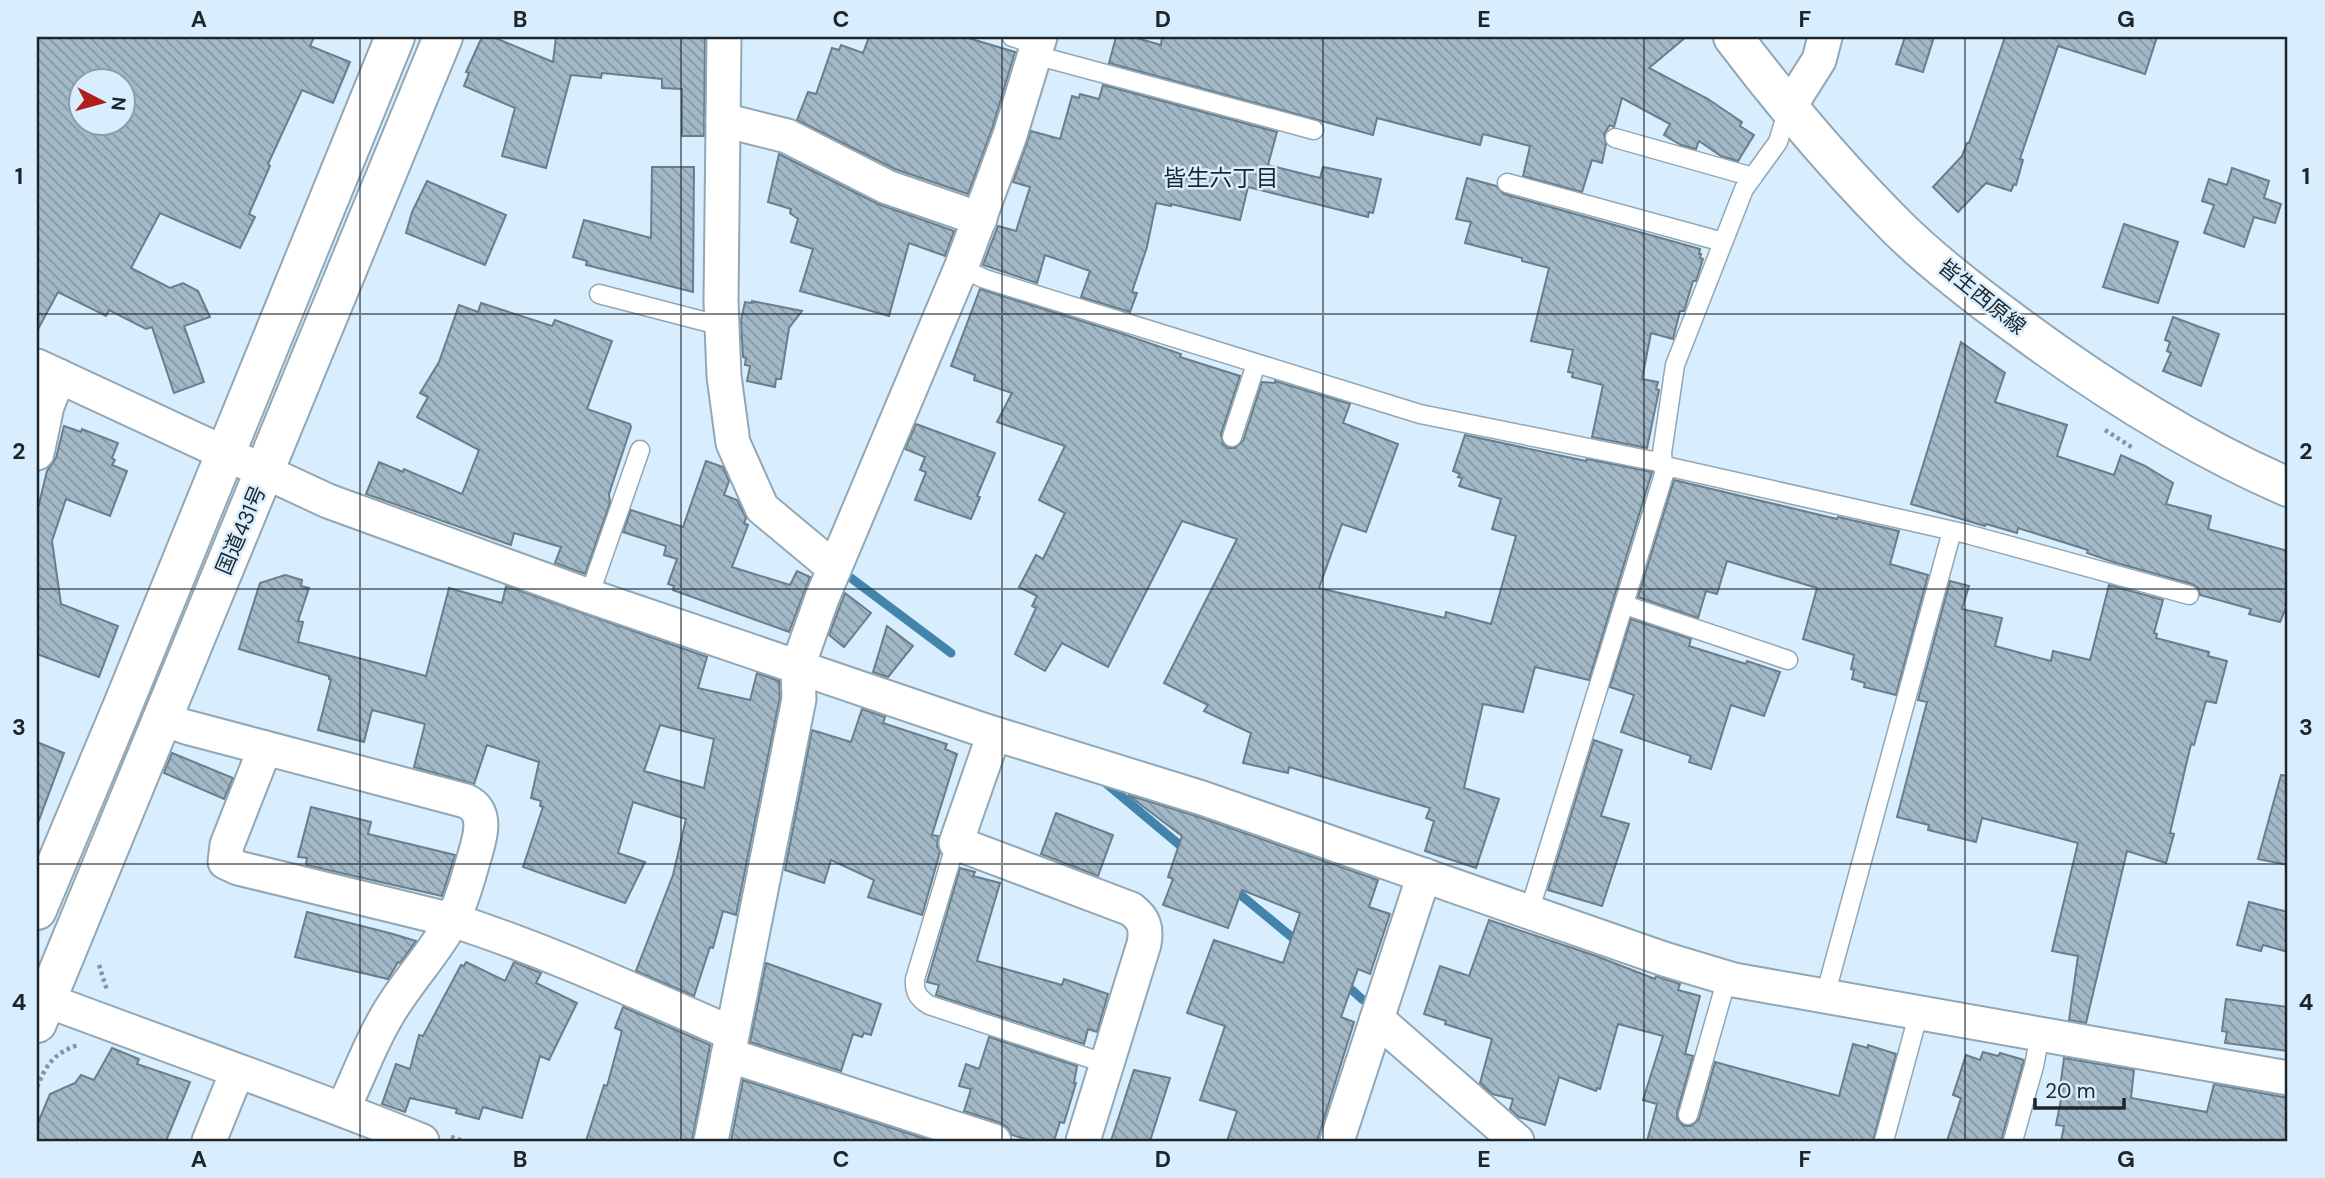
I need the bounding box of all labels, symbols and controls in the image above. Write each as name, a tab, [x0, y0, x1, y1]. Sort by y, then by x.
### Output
text: A	[191, 4, 207, 34]
text: B	[513, 4, 527, 34]
text: C	[833, 4, 849, 34]
text: D	[1155, 4, 1171, 34]
text: E	[1477, 4, 1491, 34]
text: F	[1799, 4, 1812, 34]
text: G	[2117, 4, 2135, 34]
north arrow	[66, 66, 136, 136]
text: N	[105, 96, 132, 112]
text: 1	[15, 161, 23, 191]
text: 1	[2302, 161, 2310, 191]
district label: 皆生六丁目	[1164, 163, 1279, 193]
street label: 皆生西原線	[1932, 253, 2032, 341]
text: 2	[12, 436, 26, 466]
text: 2	[2299, 436, 2313, 466]
street label: 国道431号	[210, 481, 272, 579]
text: 3	[12, 712, 26, 742]
text: 3	[2299, 712, 2313, 742]
text: 4	[12, 987, 27, 1017]
text: 4	[2299, 987, 2314, 1017]
scale bar	[2035, 1066, 2124, 1110]
text: 20 m	[2045, 1077, 2096, 1105]
text: A	[191, 1144, 207, 1174]
text: B	[513, 1144, 527, 1174]
text: C	[833, 1144, 849, 1174]
text: D	[1155, 1144, 1171, 1174]
text: E	[1477, 1144, 1491, 1174]
text: F	[1799, 1144, 1812, 1174]
text: G	[2117, 1144, 2135, 1174]

